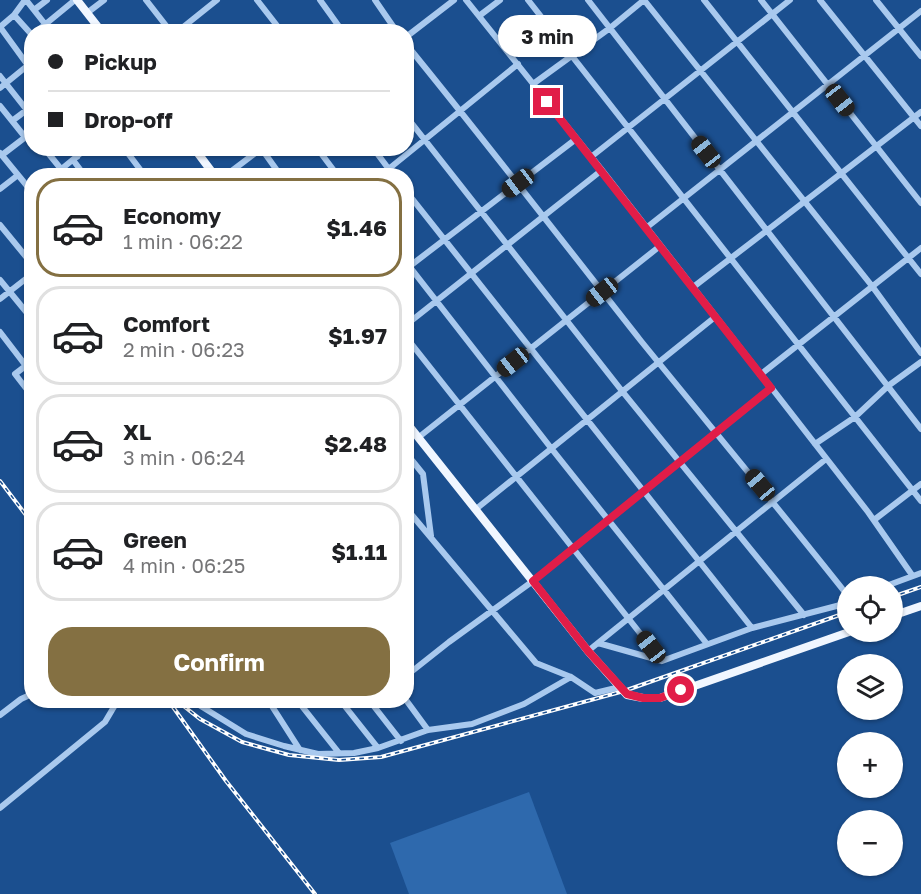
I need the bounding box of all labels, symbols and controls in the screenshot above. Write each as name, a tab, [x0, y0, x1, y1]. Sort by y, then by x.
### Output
callout: 3 min	[498, 15, 596, 57]
text: 3 min	[521, 24, 574, 48]
text: Pickup	[84, 48, 157, 75]
car	[822, 80, 858, 120]
route end	[533, 88, 560, 115]
text: Drop-off	[84, 106, 173, 133]
car	[688, 132, 724, 172]
car	[498, 165, 538, 201]
icon: car	[51, 201, 105, 255]
text: Economy	[123, 202, 221, 229]
text: $1.46	[326, 214, 387, 241]
text: 1 min · 06:22	[123, 229, 243, 253]
car	[582, 274, 622, 310]
icon: car	[51, 309, 105, 363]
text: Comfort	[123, 310, 210, 337]
text: $1.97	[328, 322, 387, 349]
text: 2 min · 06:23	[123, 337, 245, 361]
car	[493, 344, 533, 380]
icon: car	[51, 417, 105, 471]
text: XL	[123, 418, 151, 445]
text: $2.48	[324, 430, 387, 457]
text: 3 min · 06:24	[123, 445, 245, 469]
car	[742, 465, 778, 505]
icon: car	[51, 525, 105, 579]
text: Green	[123, 526, 187, 553]
text: $1.11	[331, 538, 387, 565]
text: 4 min · 06:25	[123, 553, 245, 577]
map controls	[837, 576, 903, 876]
button: locate	[837, 576, 903, 642]
button: Confirm	[48, 627, 390, 696]
car	[633, 627, 669, 667]
button: layers	[837, 654, 903, 720]
route start	[667, 676, 694, 703]
button: +	[837, 732, 903, 798]
button: −	[837, 810, 903, 876]

